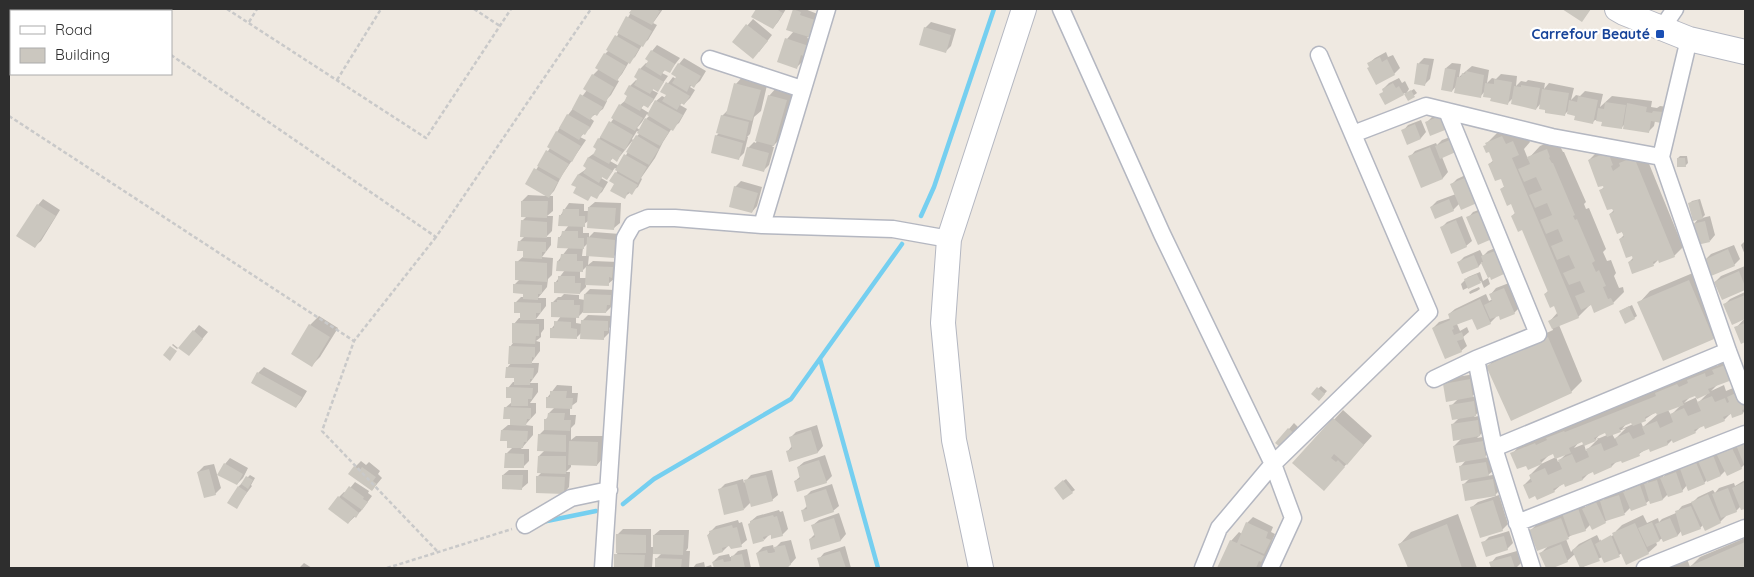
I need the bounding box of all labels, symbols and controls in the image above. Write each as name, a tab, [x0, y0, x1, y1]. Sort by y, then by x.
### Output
legend	[10, 10, 172, 75]
text: Road	[55, 20, 92, 39]
place label: Carrefour Beauté	[1531, 25, 1650, 43]
marker: Carrefour Beauté	[1654, 28, 1666, 40]
text: Building	[55, 45, 110, 64]

